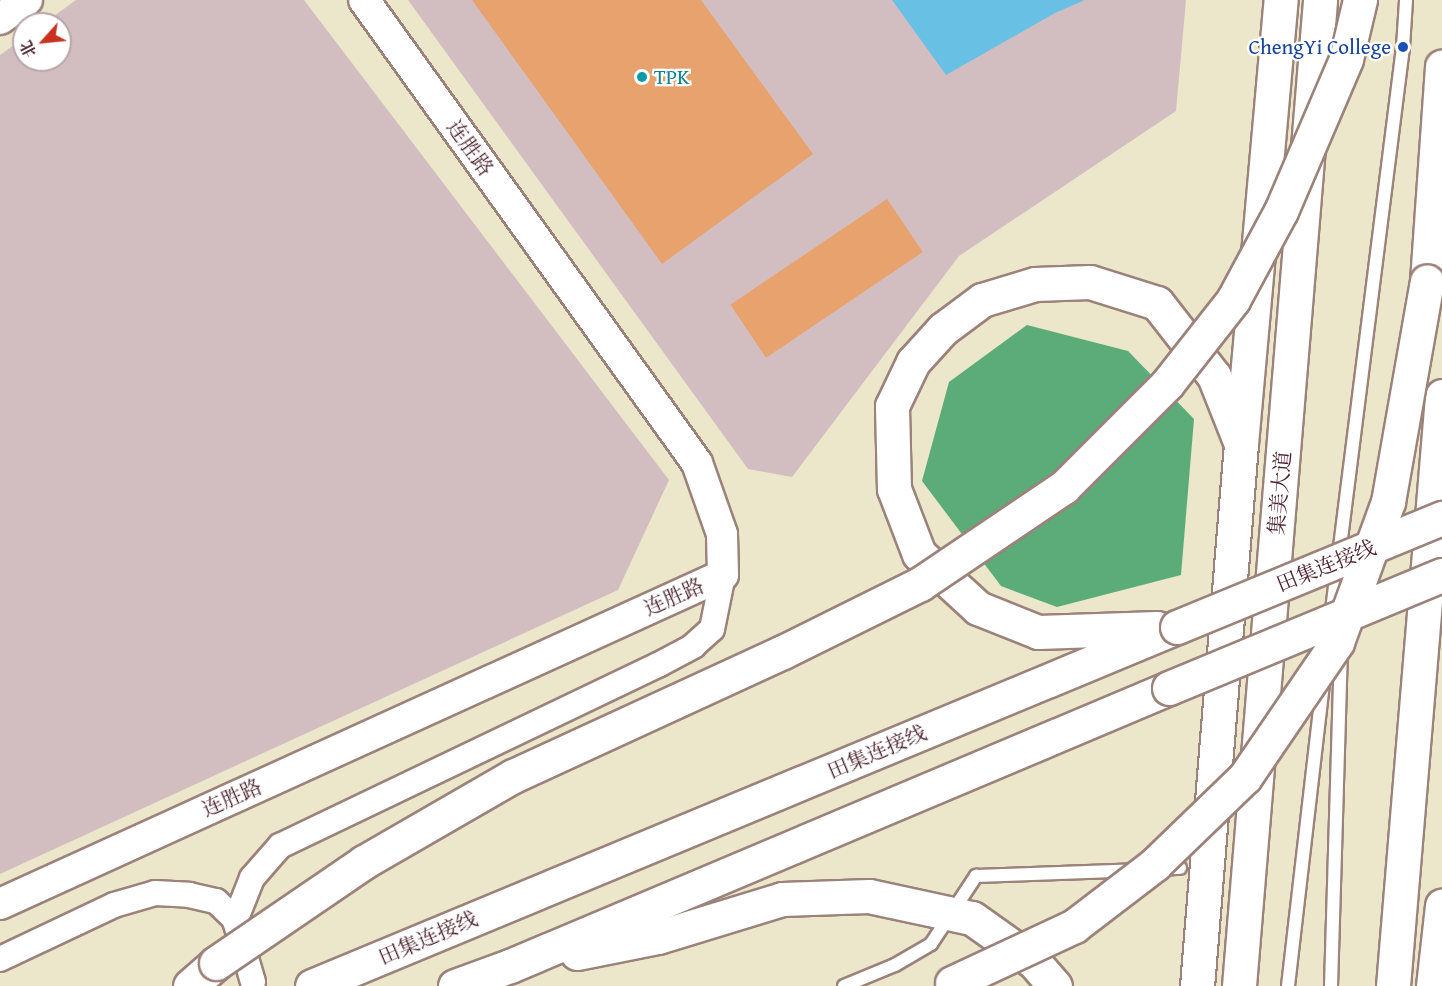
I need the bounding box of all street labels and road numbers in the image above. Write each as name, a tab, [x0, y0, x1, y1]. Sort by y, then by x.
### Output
street label: 连胜路	[441, 115, 499, 181]
street label: 集美大道	[1264, 450, 1296, 536]
street label: 田集连接线	[1273, 535, 1379, 597]
street label: 连胜路	[640, 573, 708, 621]
street label: 田集连接线	[824, 720, 930, 784]
street label: 连胜路	[198, 774, 266, 822]
street label: 田集连接线	[375, 906, 481, 970]

